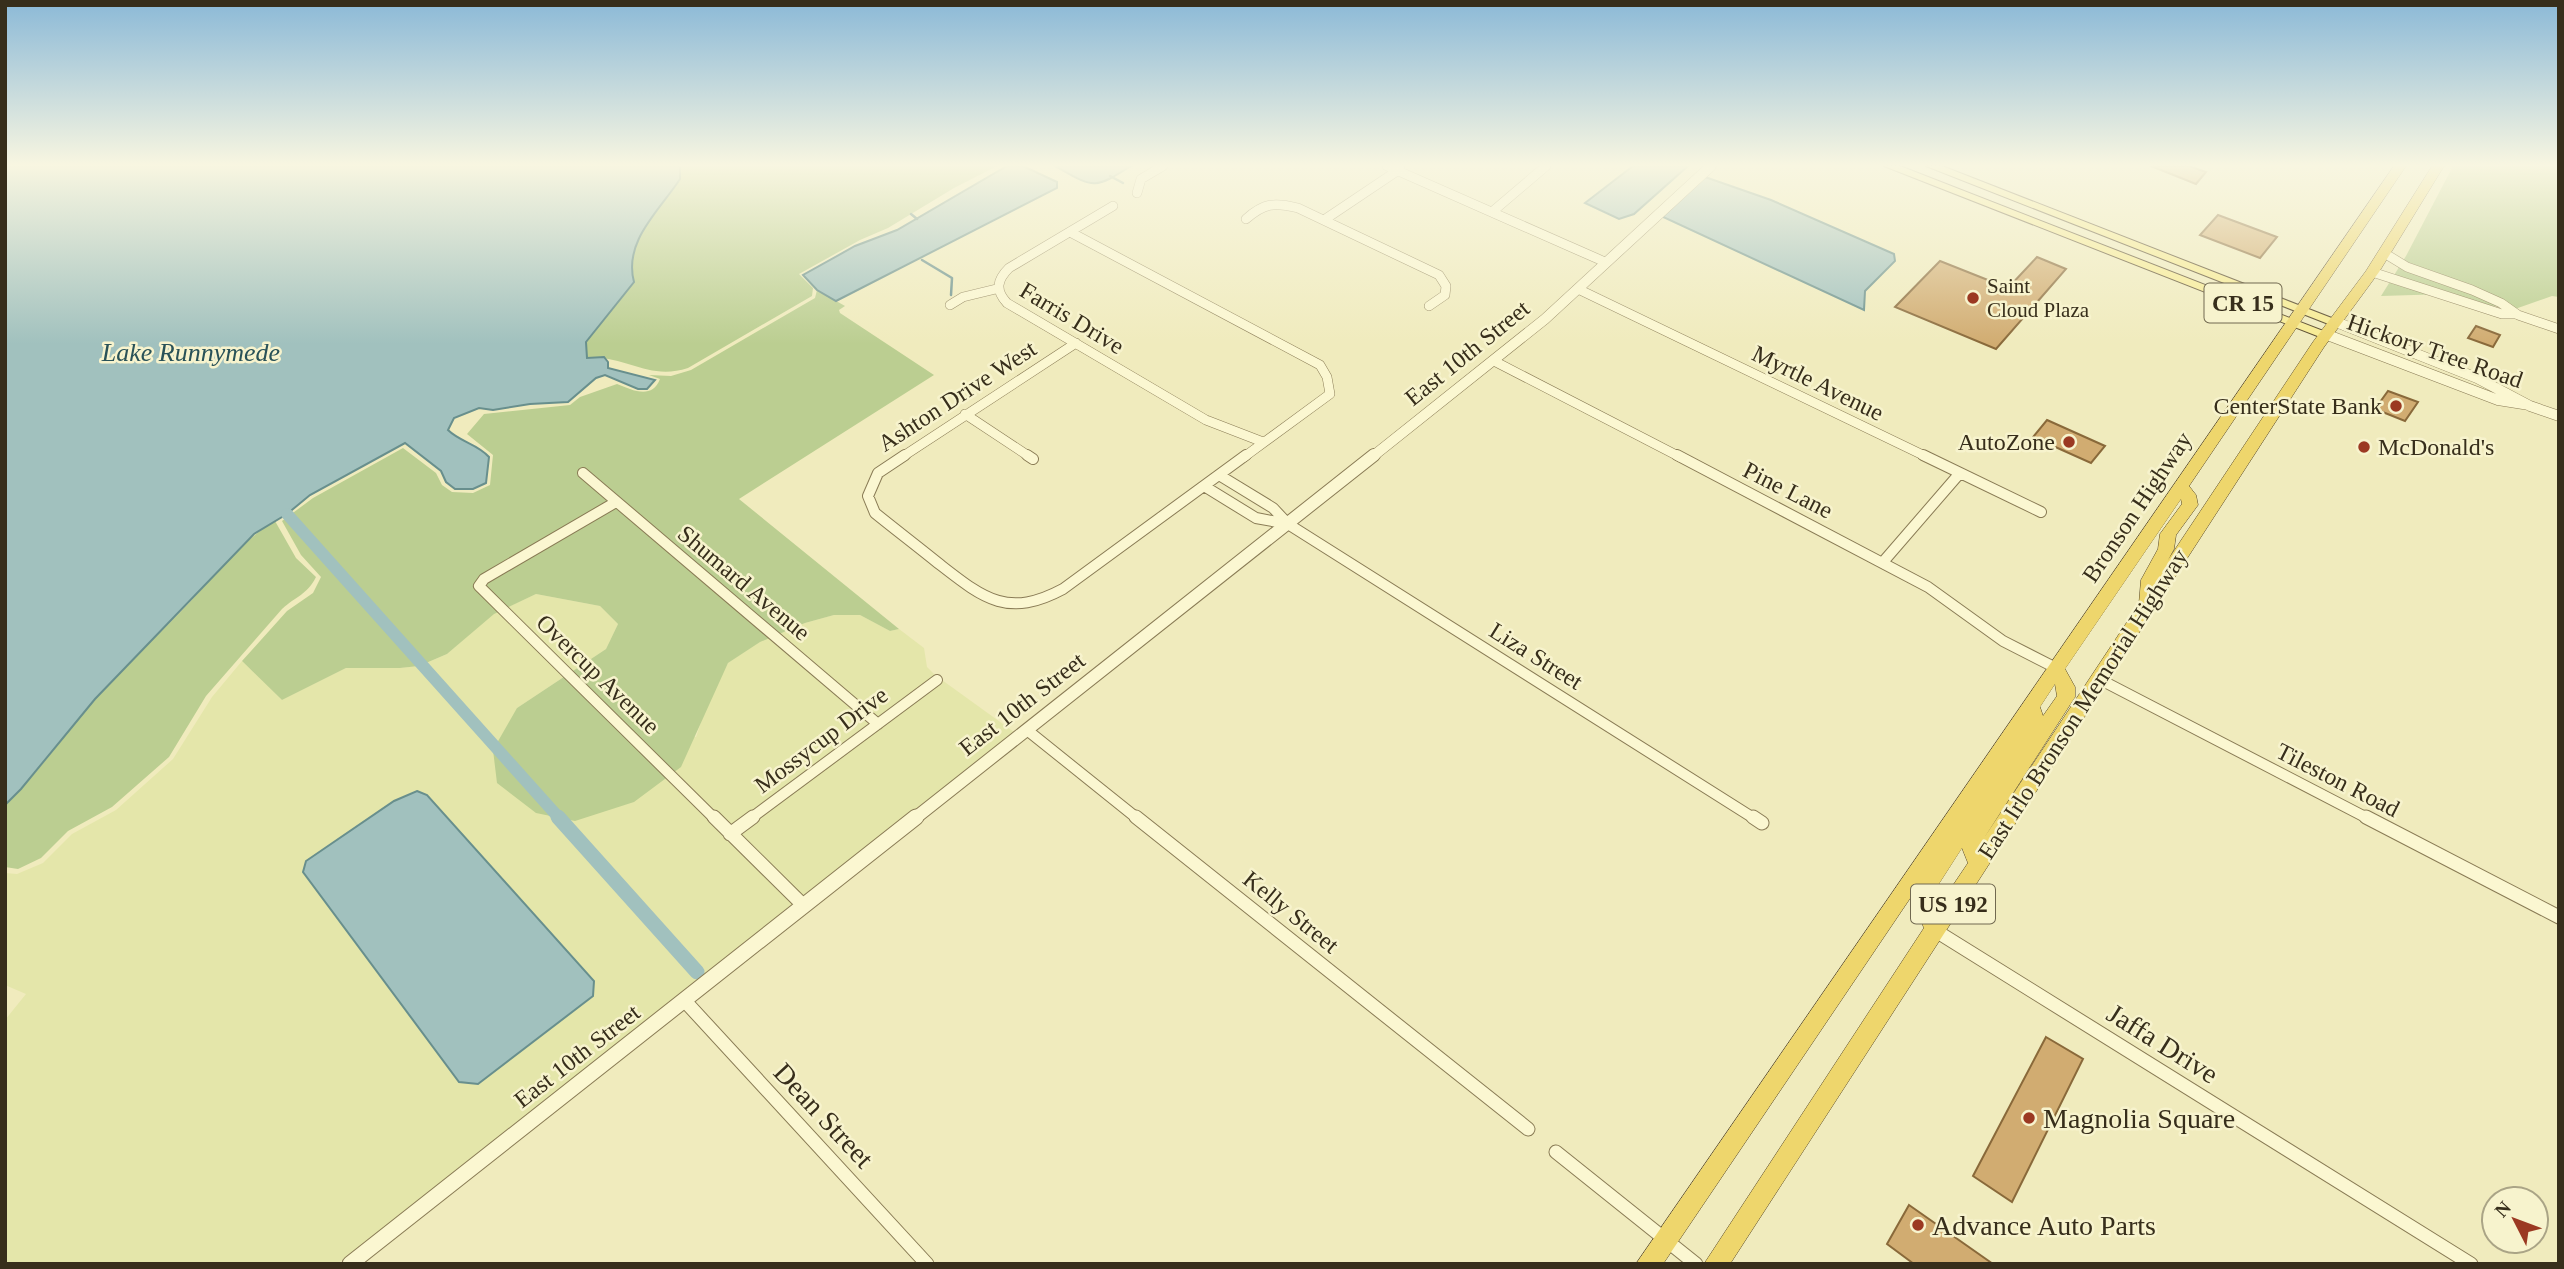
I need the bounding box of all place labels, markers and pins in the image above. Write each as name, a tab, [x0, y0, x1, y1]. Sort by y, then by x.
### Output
place label: Saint Cloud Plaza	[1987, 274, 2090, 322]
marker: Saint Cloud Plaza	[1965, 290, 1981, 306]
place label: CenterState Bank	[2213, 393, 2382, 419]
marker: CenterState Bank	[2388, 398, 2404, 414]
place label: AutoZone	[1958, 429, 2055, 455]
marker: AutoZone	[2061, 434, 2077, 450]
place label: McDonald's	[2378, 434, 2494, 460]
marker: McDonald's	[2356, 439, 2372, 455]
place label: Magnolia Square	[2043, 1103, 2235, 1134]
marker: Magnolia Square	[2021, 1110, 2037, 1126]
place label: Advance Auto Parts	[1932, 1210, 2156, 1241]
marker: Advance Auto Parts	[1910, 1217, 1926, 1233]

